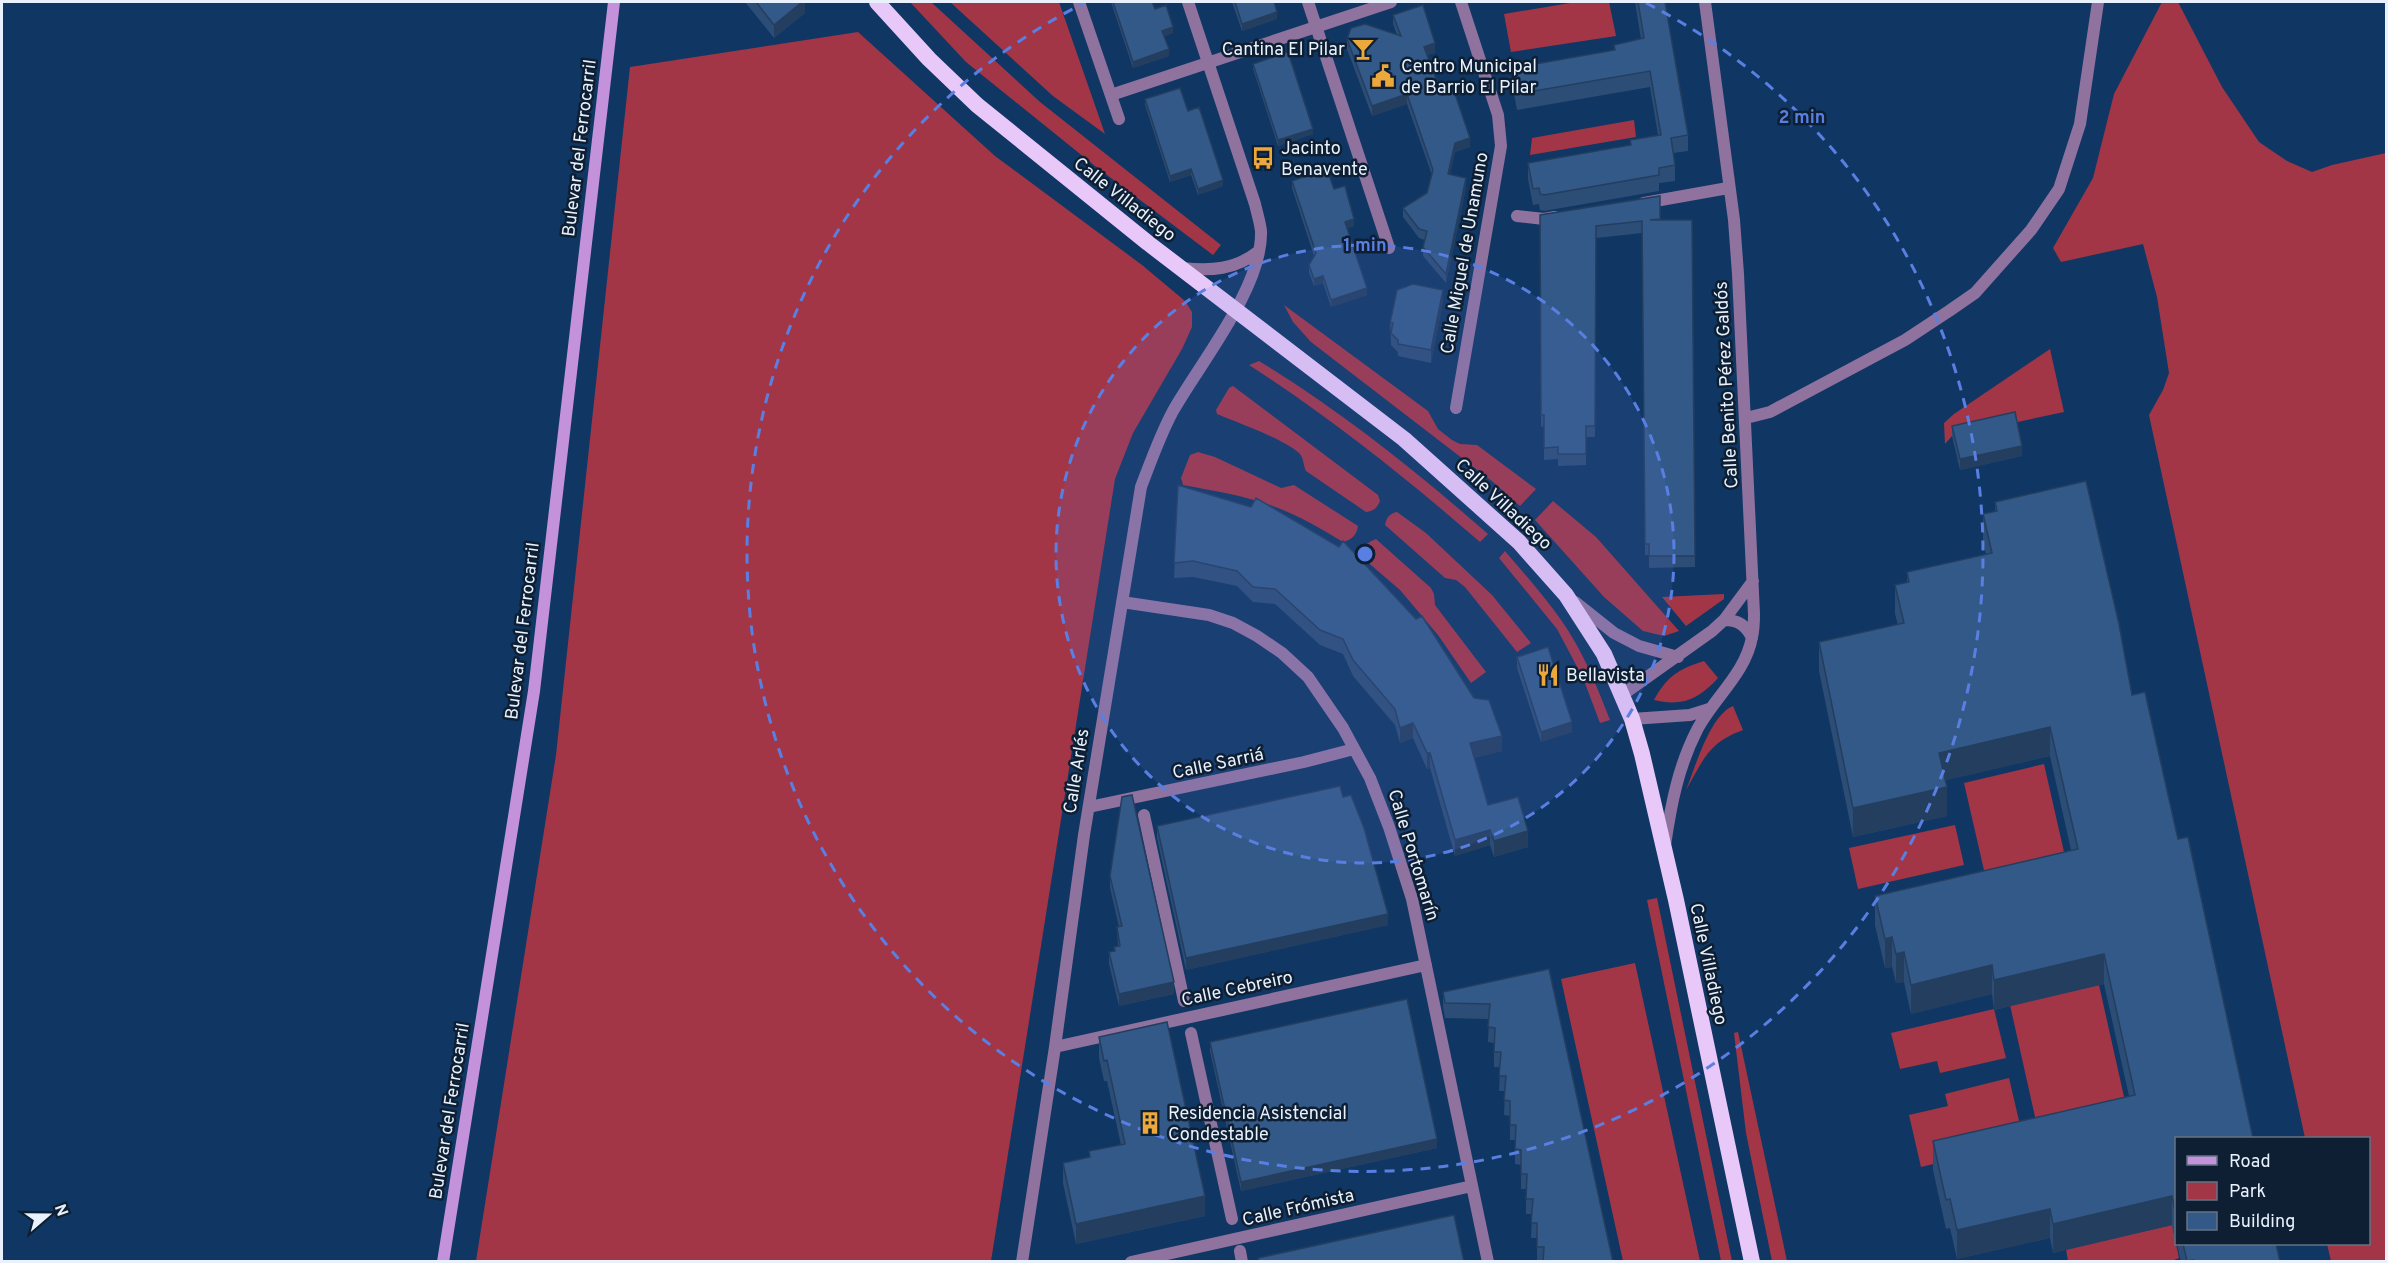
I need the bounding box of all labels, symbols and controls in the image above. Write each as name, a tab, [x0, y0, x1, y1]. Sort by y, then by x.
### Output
bar icon: Cantina El Pilar	[1350, 36, 1376, 62]
place label: Cantina El Pilar	[1222, 39, 1345, 62]
place label: Centro Municipal de Barrio El Pilar	[1401, 56, 1537, 100]
street label: Bulevar del Ferrocarril	[558, 58, 603, 238]
public building icon: Centro Municipal de Barrio El Pilar	[1370, 63, 1396, 89]
text: 2 min	[1778, 107, 1826, 130]
place label: Jacinto Benavente	[1281, 138, 1368, 182]
bus stop icon: Jacinto Benavente	[1250, 145, 1276, 171]
street label: Calle Miguel de Unamuno	[1436, 150, 1495, 356]
street label: Calle Villadiego	[1068, 153, 1180, 247]
text: 1 min	[1343, 235, 1387, 258]
street label: Calle Benito Pérez Galdós	[1711, 281, 1744, 489]
street label: Calle Villadiego	[1450, 454, 1556, 556]
street label: Bulevar del Ferrocarril	[501, 541, 546, 721]
centre of rings	[1355, 544, 1375, 564]
restaurant icon: Bellavista	[1535, 662, 1561, 688]
place label: Bellavista	[1566, 665, 1645, 688]
street label: Calle Arlés	[1059, 727, 1096, 815]
street label: Calle Sarriá	[1171, 744, 1266, 785]
street label: Calle Portomarín	[1382, 787, 1444, 924]
street label: Calle Villadiego	[1683, 901, 1732, 1027]
street label: Calle Cebreiro	[1180, 966, 1295, 1012]
street label: Bulevar del Ferrocarril	[425, 1021, 476, 1201]
place label: Residencia Asistencial Condestable	[1168, 1103, 1347, 1147]
building icon: Residencia Asistencial Condestable	[1137, 1110, 1163, 1136]
legend	[2175, 1137, 2370, 1245]
text: Road	[2229, 1151, 2271, 1174]
text: Park	[2229, 1181, 2266, 1204]
street label: Calle Frómista	[1240, 1184, 1356, 1232]
north arrow	[18, 1185, 78, 1245]
text: N	[49, 1202, 72, 1219]
text: Building	[2229, 1211, 2295, 1234]

